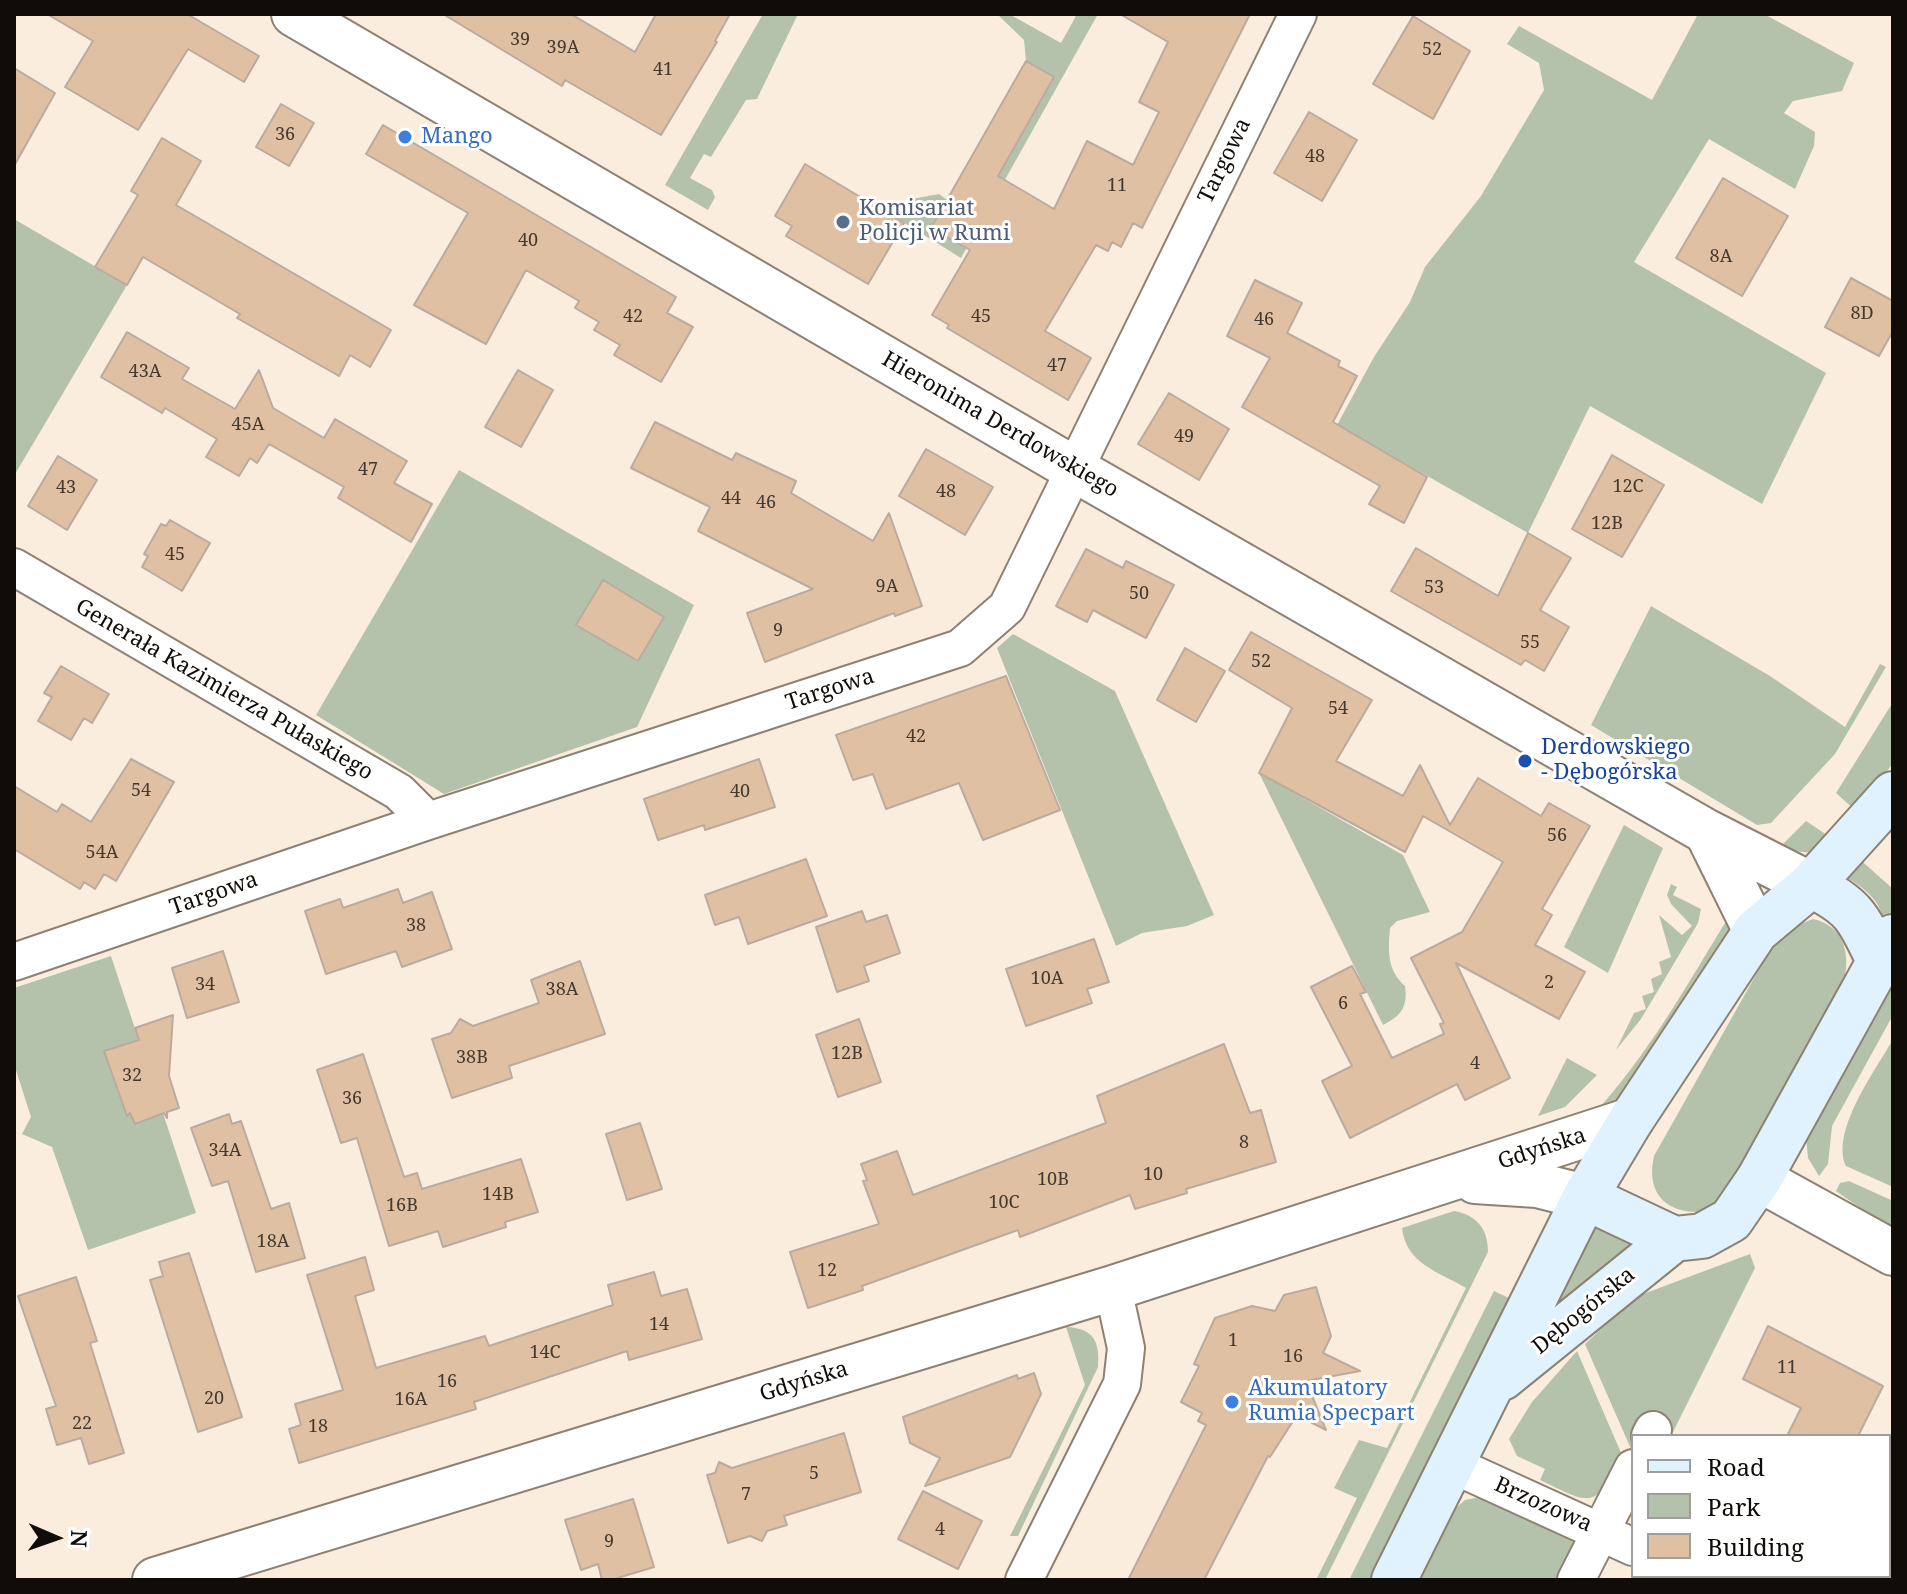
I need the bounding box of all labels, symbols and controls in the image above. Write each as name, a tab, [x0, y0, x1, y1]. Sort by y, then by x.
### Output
house number: 39	[510, 29, 530, 51]
house number: 39A	[547, 37, 579, 59]
house number: 52	[1422, 39, 1442, 61]
house number: 41	[653, 59, 673, 81]
street label: Targowa	[1193, 114, 1257, 208]
house number: 36	[275, 124, 295, 146]
place label: Mango	[421, 124, 493, 150]
marker: Mango	[396, 128, 414, 146]
house number: 48	[1305, 146, 1325, 168]
house number: 11	[1107, 175, 1127, 197]
place label: Komisariat Policji w Rumi	[859, 196, 1010, 248]
marker: Komisariat Policji w Rumi	[834, 213, 852, 231]
house number: 40	[518, 230, 538, 252]
house number: 8A	[1710, 246, 1732, 268]
house number: 8D	[1850, 303, 1874, 325]
house number: 42	[623, 306, 643, 328]
house number: 45	[971, 306, 991, 328]
house number: 46	[1254, 309, 1274, 331]
street label: Hieronima Derdowskiego	[877, 346, 1123, 504]
house number: 47	[1047, 355, 1067, 377]
house number: 43A	[129, 361, 161, 383]
house number: 45A	[232, 414, 264, 436]
house number: 49	[1174, 426, 1194, 448]
house number: 47	[358, 459, 378, 481]
house number: 12C	[1612, 476, 1644, 498]
house number: 43	[56, 477, 76, 499]
house number: 48	[936, 481, 956, 503]
house number: 44	[721, 488, 741, 510]
house number: 46	[756, 492, 776, 514]
house number: 12B	[1591, 513, 1623, 535]
house number: 45	[165, 544, 185, 566]
house number: 9A	[876, 576, 898, 598]
house number: 53	[1424, 577, 1444, 599]
house number: 50	[1129, 583, 1149, 605]
street label: Generała Kazimierza Pułaskiego	[70, 594, 378, 786]
house number: 9	[773, 620, 783, 642]
house number: 55	[1520, 632, 1540, 654]
house number: 52	[1251, 651, 1271, 673]
street label: Targowa	[782, 663, 878, 717]
house number: 54	[1328, 698, 1348, 720]
house number: 42	[906, 726, 926, 748]
place label: Derdowskiego - Dębogórska	[1541, 735, 1690, 786]
marker: Derdowskiego - Dębogórska	[1516, 752, 1534, 770]
house number: 54	[131, 780, 151, 802]
house number: 40	[730, 781, 750, 803]
house number: 56	[1547, 825, 1567, 847]
house number: 54A	[86, 842, 118, 864]
street label: Targowa	[166, 867, 262, 921]
house number: 38	[406, 915, 426, 937]
house number: 10A	[1031, 968, 1063, 990]
house number: 2	[1544, 972, 1554, 994]
house number: 34	[195, 974, 215, 996]
house number: 38A	[546, 979, 578, 1001]
house number: 6	[1338, 993, 1348, 1015]
house number: 12B	[831, 1043, 863, 1065]
house number: 38B	[456, 1047, 488, 1069]
house number: 4	[1470, 1053, 1480, 1075]
house number: 32	[122, 1065, 142, 1087]
house number: 36	[342, 1088, 362, 1110]
street label: Gdyńska	[1495, 1122, 1589, 1176]
house number: 8	[1239, 1132, 1249, 1154]
house number: 34A	[209, 1140, 241, 1162]
house number: 10	[1143, 1164, 1163, 1186]
house number: 10B	[1037, 1169, 1069, 1191]
house number: 14B	[482, 1184, 514, 1206]
house number: 10C	[988, 1192, 1020, 1214]
house number: 16B	[386, 1195, 418, 1217]
house number: 18A	[257, 1231, 289, 1253]
house number: 12	[817, 1260, 837, 1282]
street label: Dębogórska	[1527, 1262, 1641, 1360]
house number: 14	[649, 1314, 669, 1336]
house number: 1	[1228, 1330, 1238, 1352]
house number: 14C	[529, 1342, 561, 1364]
house number: 16	[1283, 1346, 1303, 1368]
street label: Gdyńska	[757, 1356, 851, 1408]
house number: 11	[1777, 1357, 1797, 1379]
house number: 16	[437, 1371, 457, 1393]
place label: Akumulatory Rumia Specpart	[1248, 1376, 1414, 1428]
house number: 20	[204, 1388, 224, 1410]
house number: 16A	[395, 1389, 427, 1411]
marker: Akumulatory Rumia Specpart	[1223, 1393, 1241, 1411]
house number: 22	[72, 1413, 92, 1435]
house number: 18	[308, 1416, 328, 1438]
legend	[1631, 1434, 1891, 1578]
text: Road	[1707, 1450, 1765, 1483]
house number: 5	[809, 1463, 819, 1485]
street label: Brzozowa	[1490, 1472, 1596, 1538]
house number: 7	[741, 1484, 751, 1506]
text: Park	[1707, 1490, 1760, 1523]
north arrow	[16, 1498, 96, 1578]
house number: 4	[935, 1519, 945, 1541]
text: N	[65, 1530, 95, 1548]
text: Building	[1707, 1530, 1804, 1563]
house number: 9	[604, 1531, 614, 1553]

